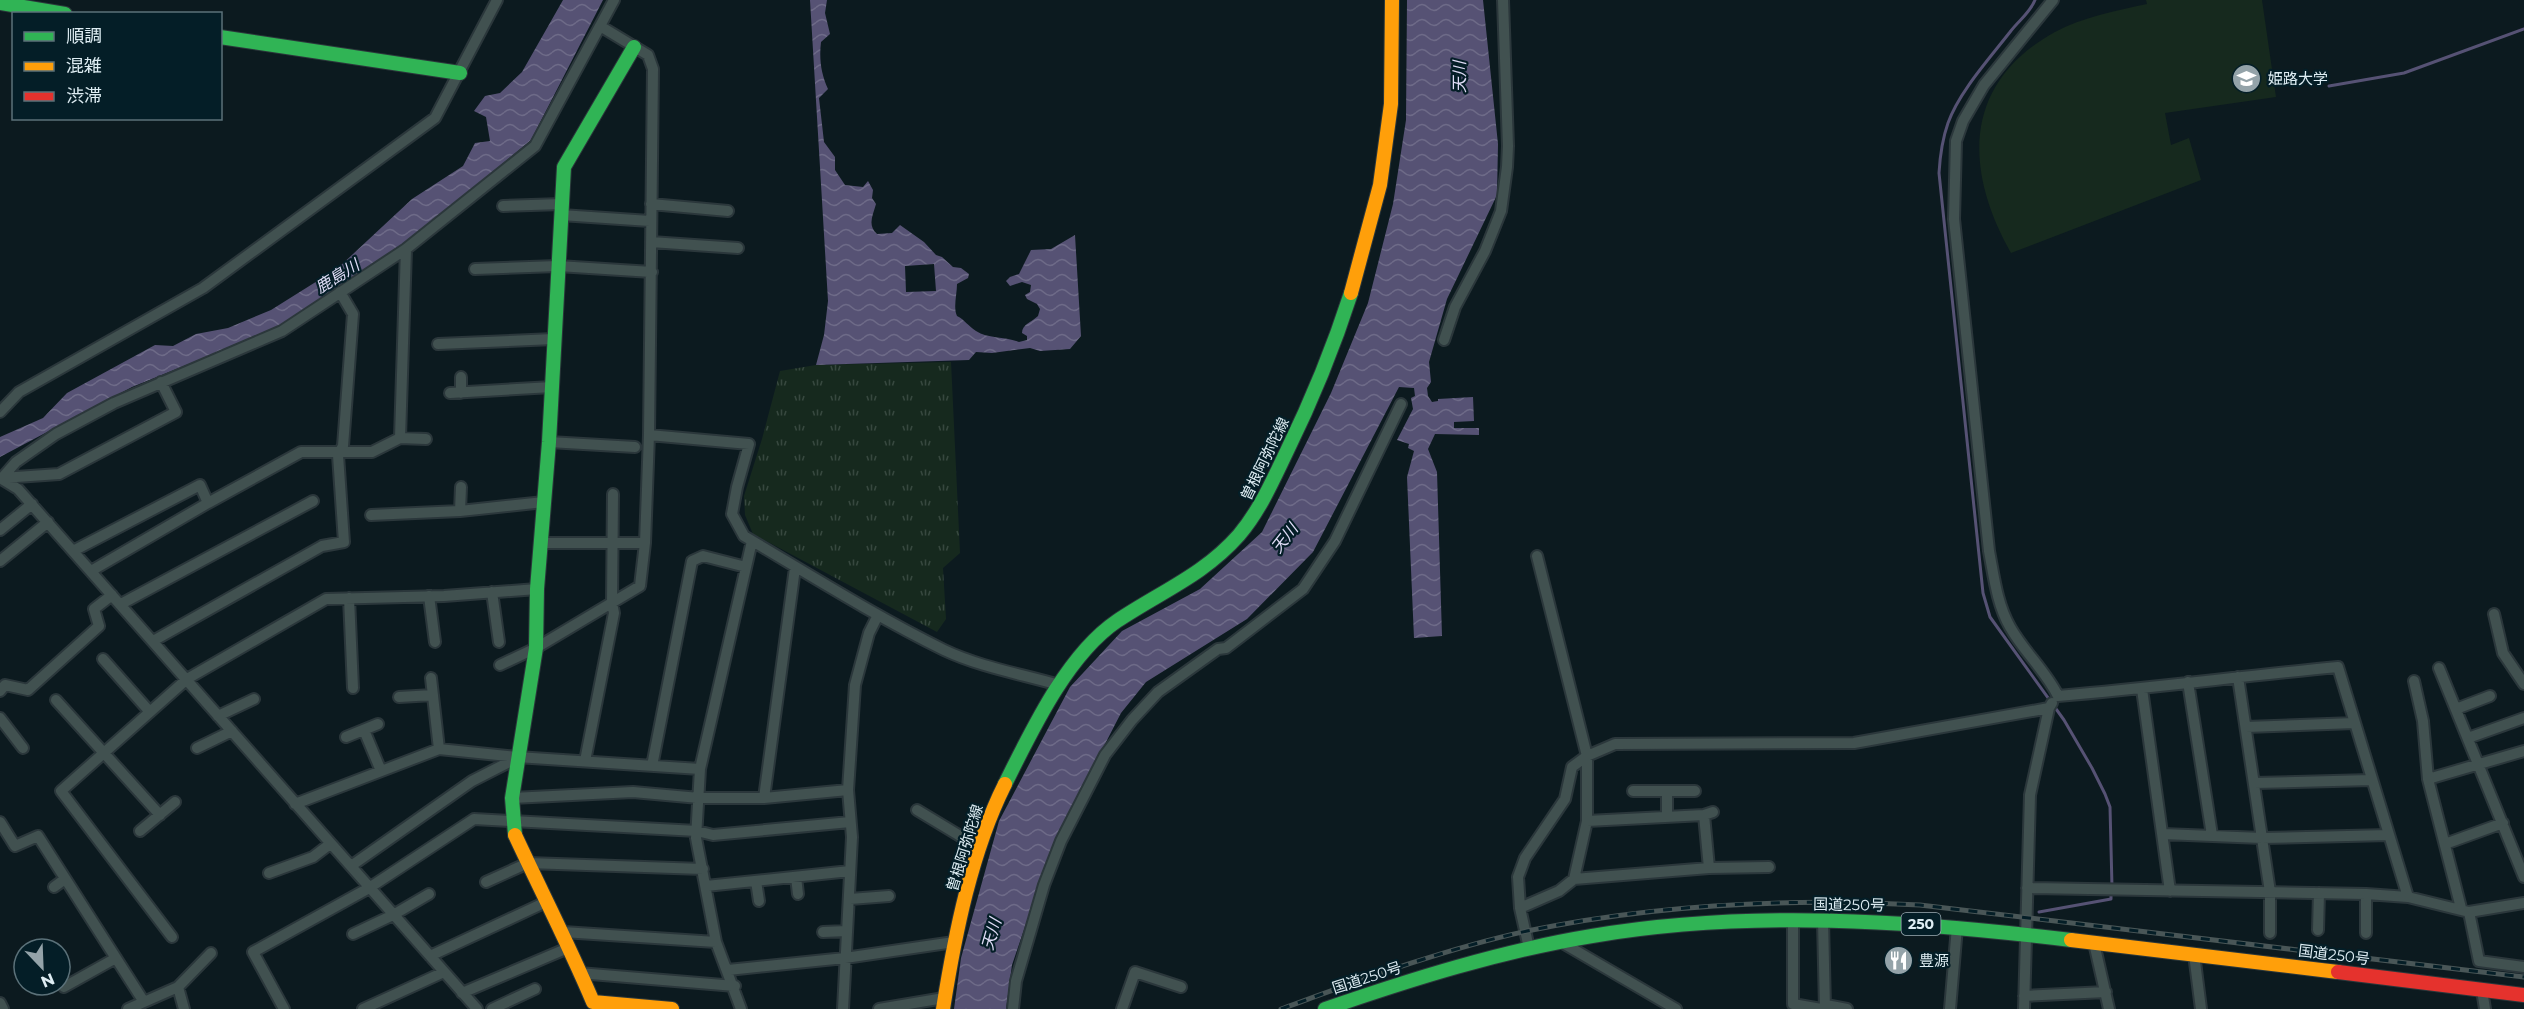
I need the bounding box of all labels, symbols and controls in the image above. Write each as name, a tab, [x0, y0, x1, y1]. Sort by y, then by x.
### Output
legend	[12, 12, 222, 120]
text: 順調	[66, 25, 102, 47]
text: 混雑	[66, 55, 102, 77]
water label: 天川	[1450, 59, 1469, 93]
school or university icon: 姫路大学	[2231, 63, 2263, 95]
place label: 姫路大学	[2268, 69, 2328, 88]
text: 渋滞	[66, 85, 102, 107]
water label: 鹿島川	[312, 255, 364, 297]
street label: 曽根阿弥陀線	[1236, 414, 1293, 503]
water label: 天川	[1267, 518, 1303, 557]
street label: 曽根阿弥陀線	[942, 802, 987, 894]
street label: 国道250号	[1813, 894, 1885, 915]
road number: 250	[1902, 913, 1940, 935]
water label: 天川	[978, 914, 1006, 952]
north arrow	[12, 937, 72, 997]
street label: 国道250号	[2297, 941, 2371, 968]
restaurant icon: 豊源	[1882, 945, 1914, 977]
place label: 豊源	[1919, 951, 1949, 970]
street label: 国道250号	[1330, 957, 1404, 998]
text: N	[38, 969, 57, 992]

